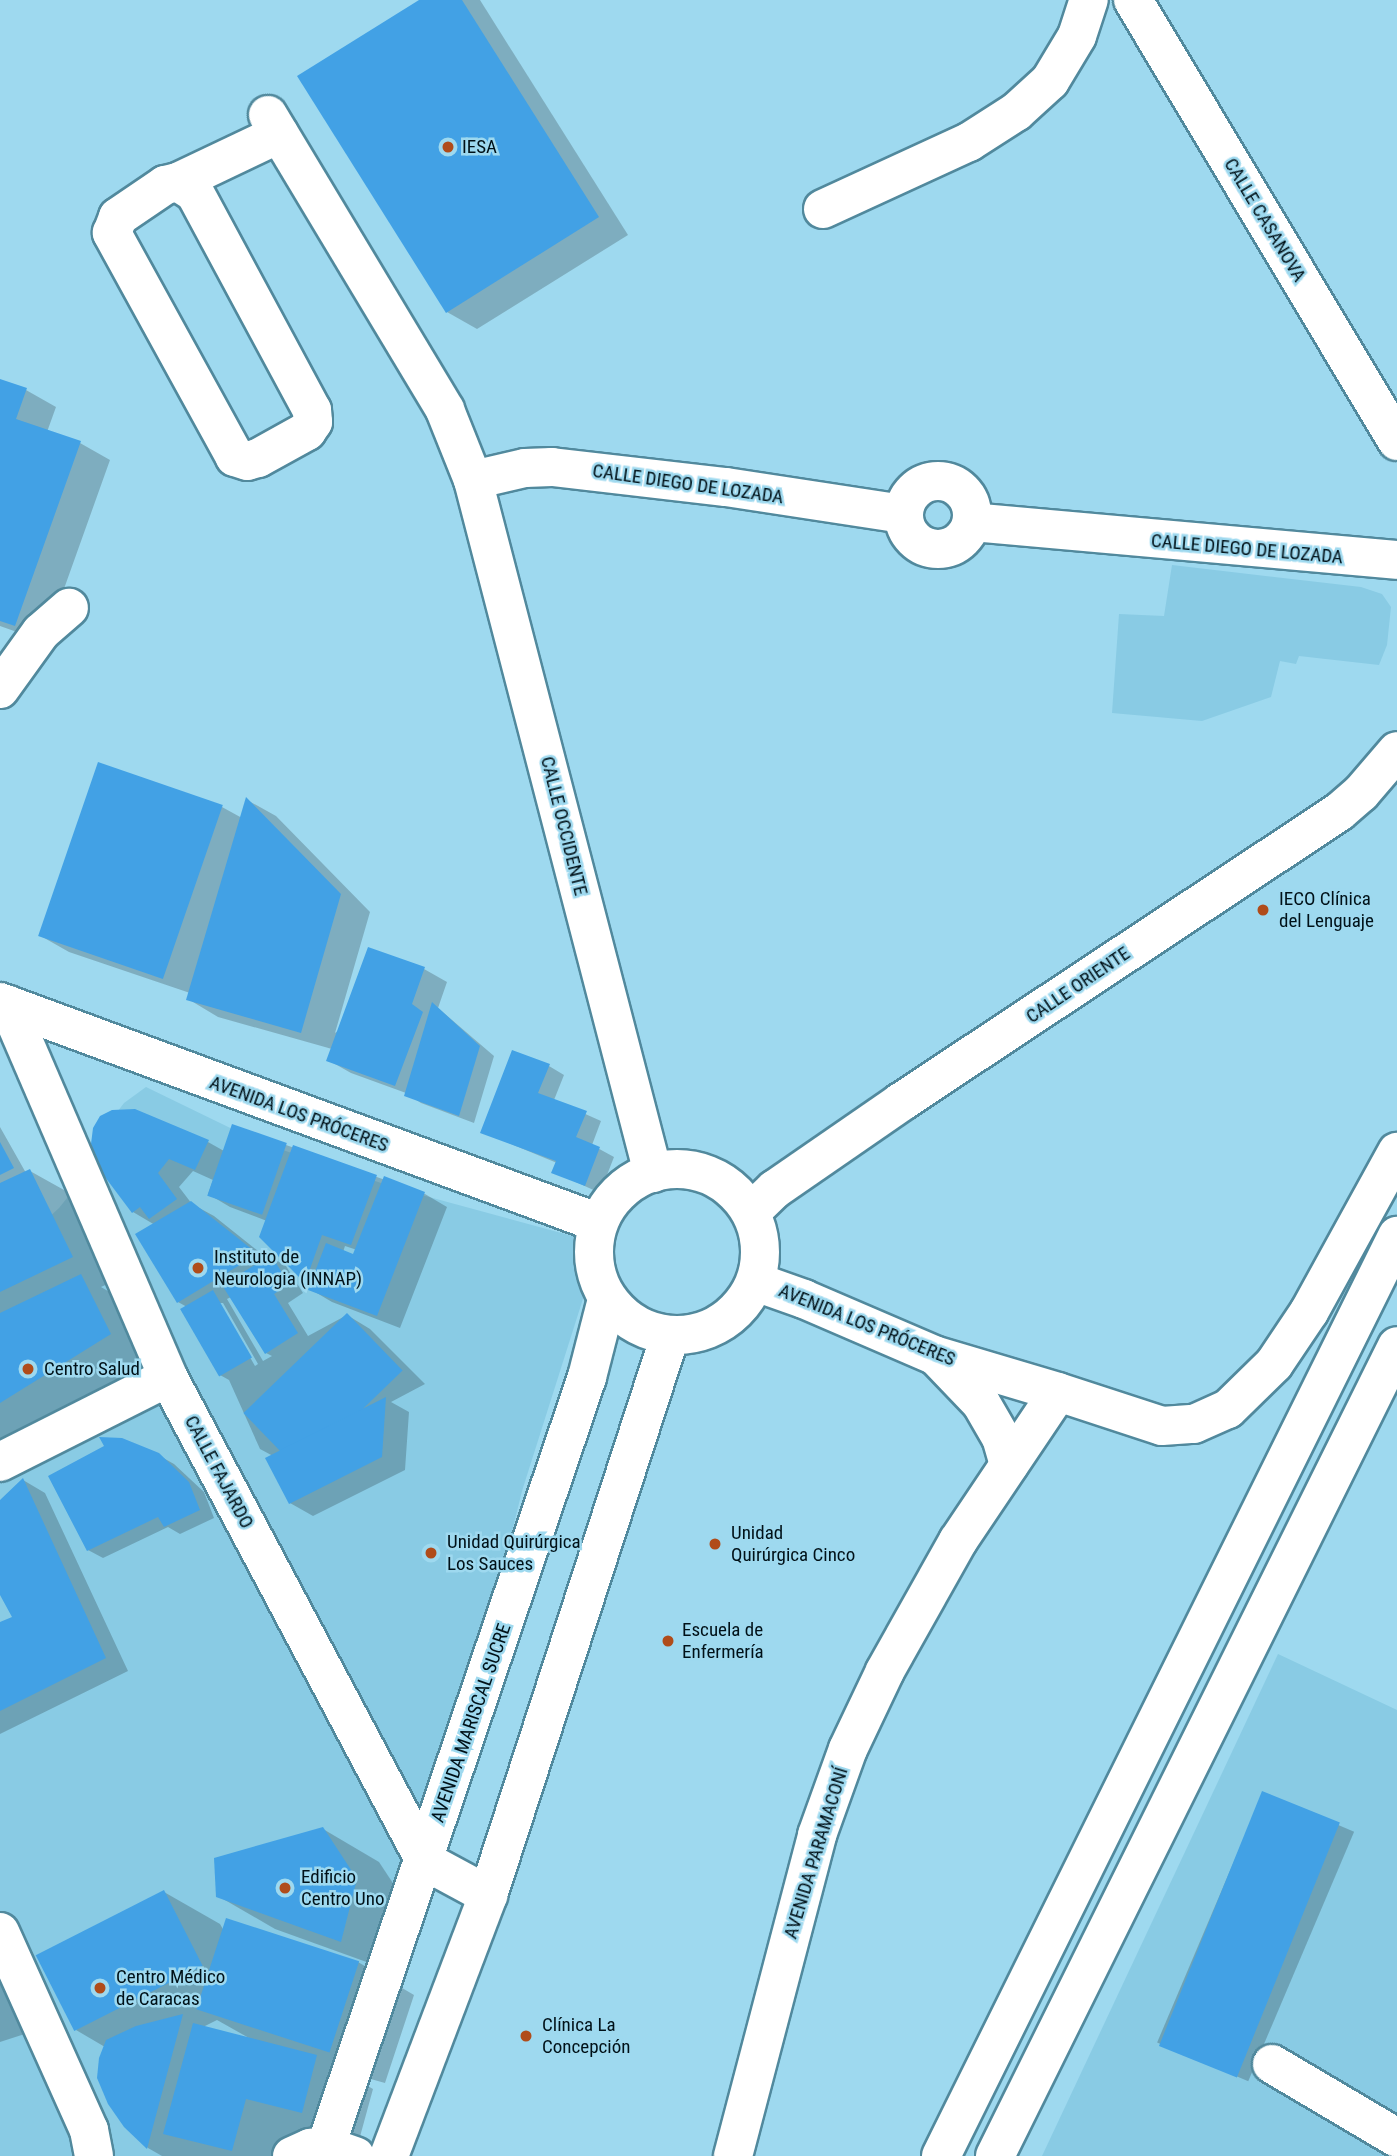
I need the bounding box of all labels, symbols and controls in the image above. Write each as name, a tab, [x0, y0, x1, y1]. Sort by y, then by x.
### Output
place label: IESA	[462, 136, 497, 158]
marker: IESA	[440, 139, 456, 155]
street label: CALLE CASANOVA	[1219, 154, 1311, 286]
street label: CALLE DIEGO DE LOZADA	[591, 459, 785, 509]
street label: CALLE DIEGO DE LOZADA	[1150, 529, 1344, 569]
street label: CALLE OCCIDENTE	[536, 754, 592, 898]
place label: IECO Clínica del Lenguaje	[1279, 888, 1374, 932]
marker: IECO Clínica del Lenguaje	[1253, 900, 1273, 920]
street label: CALLE ORIENTE	[1022, 942, 1134, 1028]
street label: AVENIDA LOS PRÓCERES	[207, 1071, 391, 1157]
place label: Instituto de Neurologia (INNAP)	[214, 1246, 362, 1290]
marker: Instituto de Neurologia (INNAP)	[188, 1258, 208, 1278]
street label: AVENIDA LOS PRÓCERES	[775, 1279, 959, 1371]
place label: Centro Salud	[44, 1358, 140, 1380]
marker: Centro Salud	[18, 1359, 38, 1379]
street label: CALLE FAJARDO	[180, 1412, 258, 1532]
place label: Unidad Quirúrgica Cinco	[731, 1522, 855, 1566]
place label: Unidad Quirúrgica Los Sauces	[447, 1531, 581, 1575]
marker: Unidad Quirúrgica Cinco	[705, 1534, 725, 1554]
marker: Unidad Quirúrgica Los Sauces	[421, 1543, 441, 1563]
place label: Escuela de Enfermería	[682, 1619, 764, 1663]
street label: AVENIDA MARISCAL SUCRE	[426, 1621, 516, 1825]
marker: Escuela de Enfermería	[660, 1633, 676, 1649]
street label: AVENIDA PARAMACONÍ	[779, 1765, 853, 1941]
place label: Edificio Centro Uno	[301, 1866, 384, 1910]
marker: Edificio Centro Uno	[275, 1878, 295, 1898]
place label: Centro Médico de Caracas	[116, 1966, 225, 2010]
marker: Centro Médico de Caracas	[90, 1978, 110, 1998]
place label: Clínica La Concepción	[542, 2014, 630, 2058]
marker: Clínica La Concepción	[516, 2026, 536, 2046]

